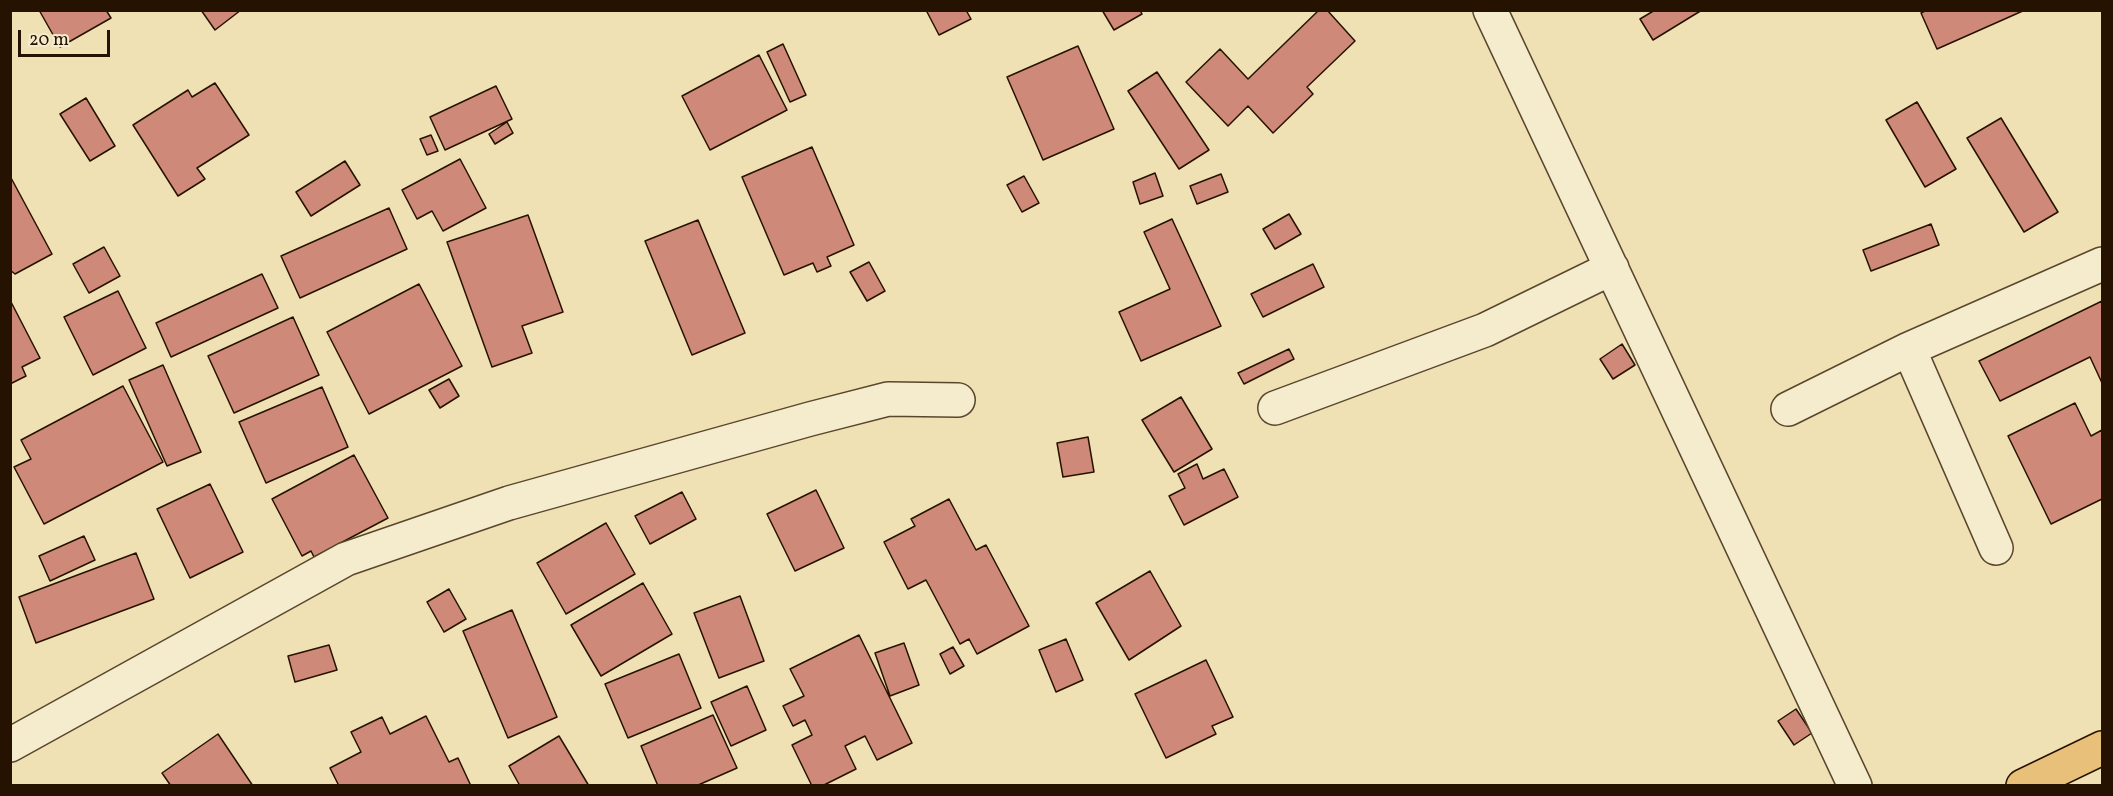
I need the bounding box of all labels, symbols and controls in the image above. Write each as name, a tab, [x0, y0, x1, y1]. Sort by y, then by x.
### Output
scale bar	[21, 18, 112, 56]
text: 20 m	[29, 28, 69, 53]

